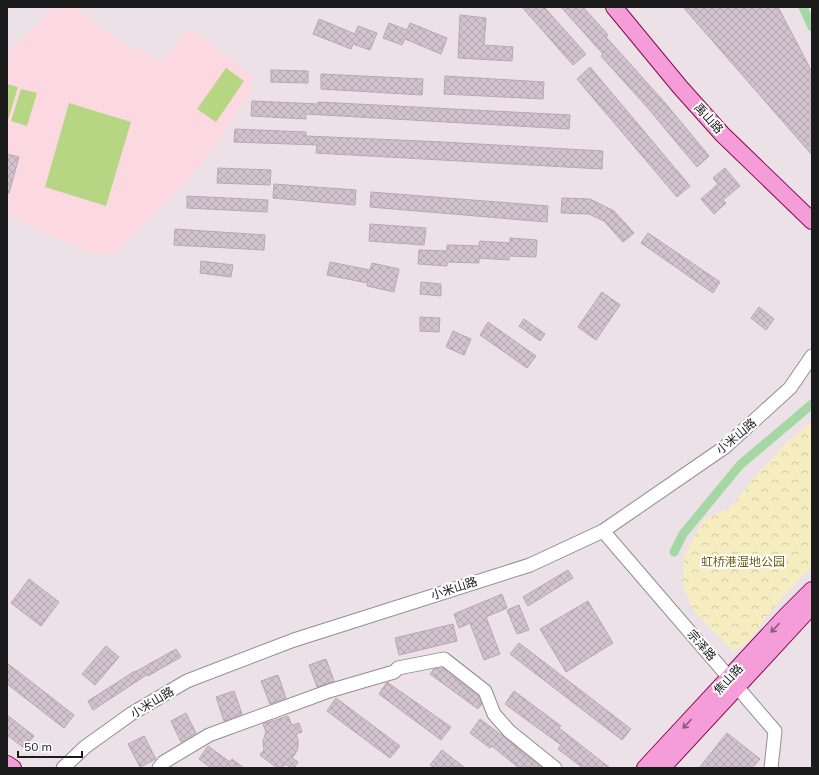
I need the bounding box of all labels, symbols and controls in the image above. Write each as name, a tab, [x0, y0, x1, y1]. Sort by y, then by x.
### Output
street label: 禹山路	[691, 100, 727, 136]
street label: 小米山路	[713, 415, 759, 457]
park label: 虹桥港湿地公园	[701, 554, 785, 569]
street label: 小米山路	[429, 573, 479, 603]
one-way arrow	[770, 623, 779, 633]
street label: 宗泽路	[685, 626, 719, 664]
street label: 焦山路	[710, 661, 746, 697]
street label: 小米山路	[128, 683, 176, 721]
one-way arrow	[682, 718, 691, 729]
scale bar	[18, 733, 82, 759]
text: 50 m	[24, 739, 52, 754]

